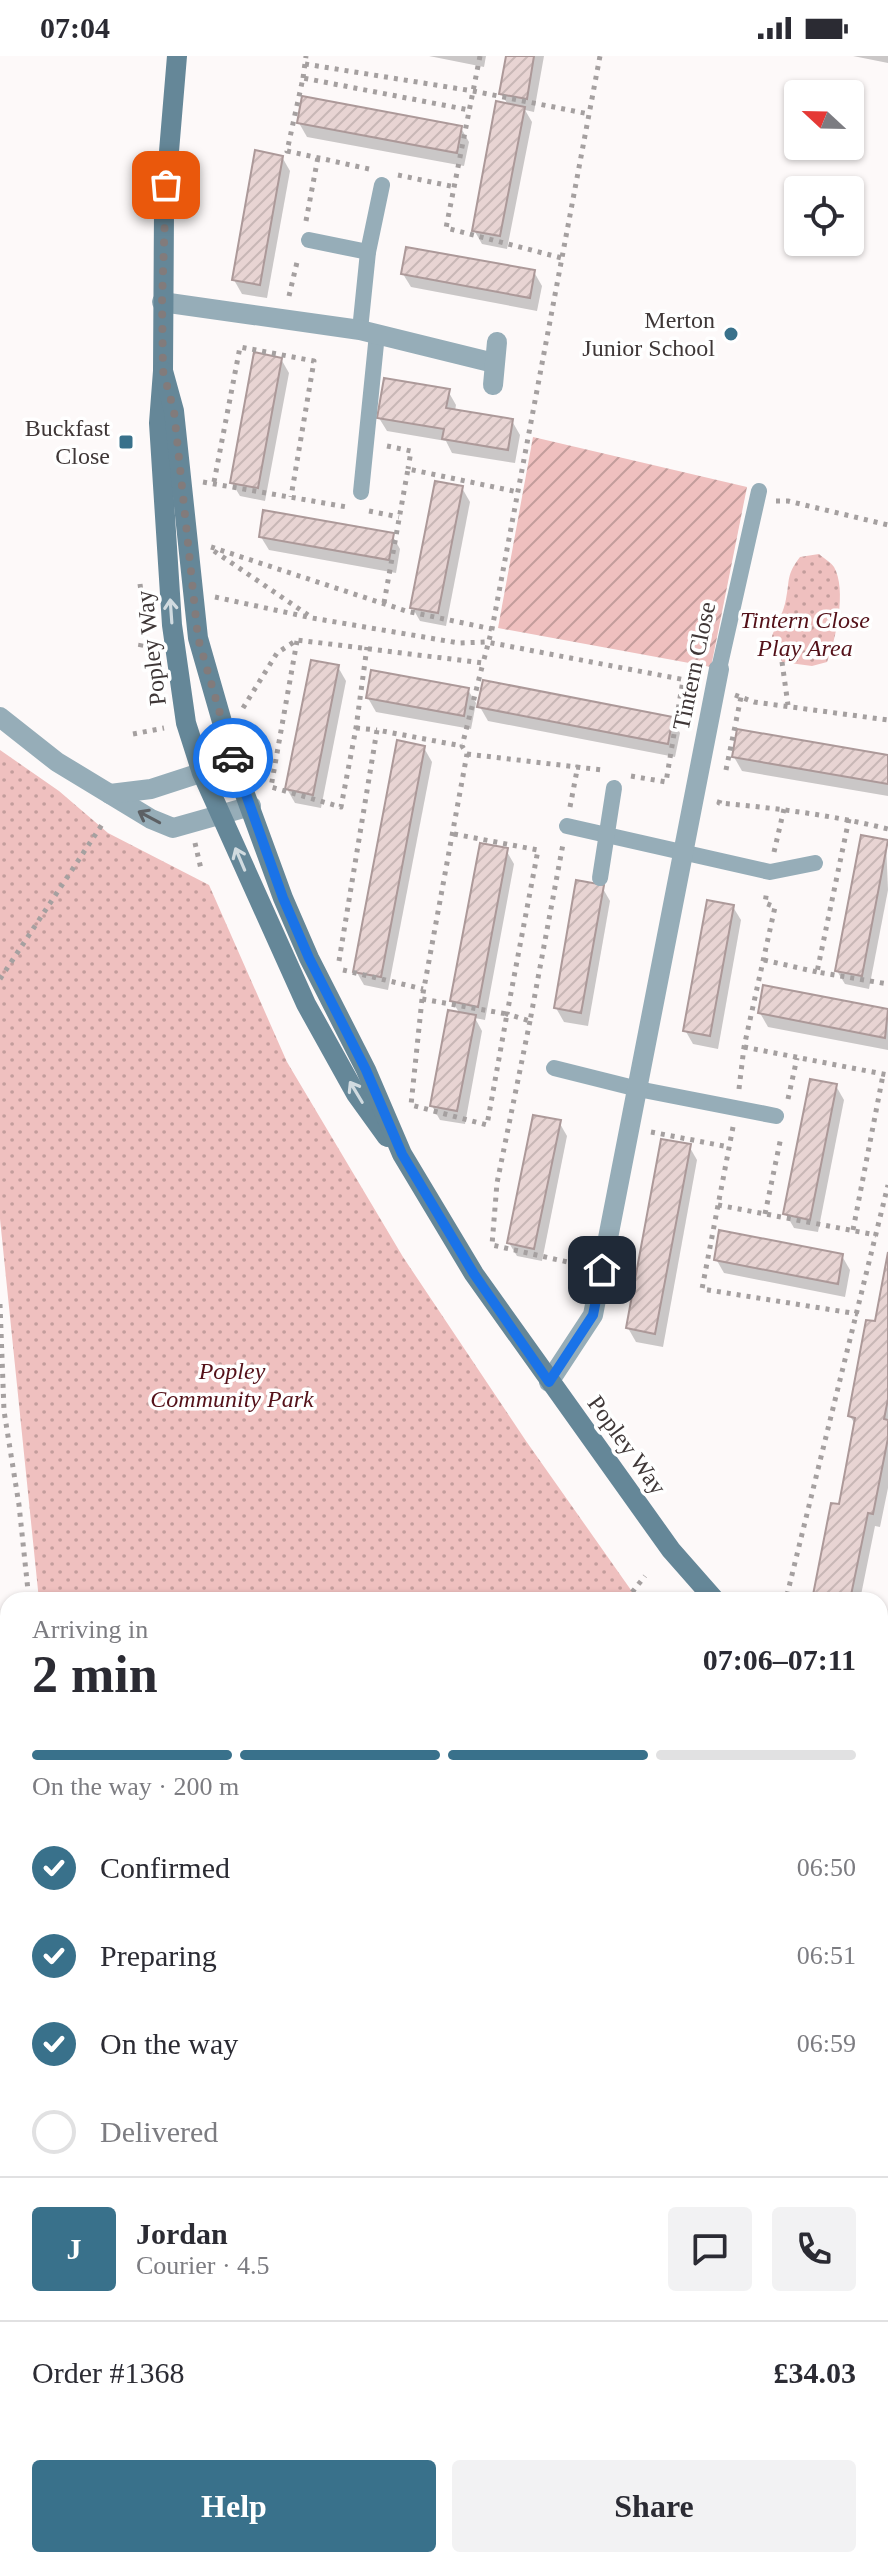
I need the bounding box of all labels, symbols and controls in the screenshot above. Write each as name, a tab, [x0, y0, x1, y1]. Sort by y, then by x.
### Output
text: 07:04	[40, 11, 110, 44]
north arrow	[784, 80, 864, 160]
map controls	[784, 80, 864, 256]
pin	[132, 151, 200, 219]
icon: bag	[144, 163, 188, 207]
button: locate	[784, 176, 864, 256]
place label: Merton Junior School	[582, 307, 715, 361]
marker: Merton Junior School	[722, 325, 740, 343]
place label: Buckfast Close	[25, 415, 110, 469]
marker: Buckfast Close	[117, 433, 135, 451]
street label: Popley Way	[131, 589, 171, 707]
one-way arrow	[163, 598, 178, 625]
street label: Tintern Close	[668, 599, 720, 733]
park label: Tintern Close Play Area	[740, 607, 870, 661]
courier	[193, 718, 273, 798]
icon: car	[211, 736, 255, 780]
one-way arrow	[138, 808, 161, 824]
one-way arrow	[231, 847, 246, 872]
one-way arrow	[347, 1081, 363, 1104]
pin	[568, 1236, 636, 1304]
icon: home	[580, 1248, 624, 1292]
park label: Popley Community Park	[150, 1358, 314, 1412]
street label: Popley Way	[583, 1391, 671, 1499]
text: Arriving in	[32, 1615, 148, 1644]
text: 07:06–07:11	[703, 1643, 856, 1676]
text: 2 min	[32, 1646, 158, 1703]
text: On the way · 200 m	[32, 1772, 239, 1801]
icon: check	[32, 1846, 76, 1890]
text: Confirmed	[100, 1851, 230, 1884]
text: 06:50	[797, 1853, 856, 1882]
icon: check	[32, 1934, 76, 1978]
text: Preparing	[100, 1939, 217, 1972]
text: 06:51	[797, 1941, 856, 1970]
icon: check	[32, 2022, 76, 2066]
text: On the way	[100, 2027, 238, 2060]
text: 06:59	[797, 2029, 856, 2058]
text: Delivered	[100, 2115, 218, 2148]
button: chat	[668, 2207, 752, 2291]
button: phone	[772, 2207, 856, 2291]
text: Jordan	[136, 2217, 228, 2250]
text: J	[67, 2232, 82, 2265]
text: Courier · 4.5	[136, 2251, 270, 2280]
text: Order #1368	[32, 2356, 184, 2389]
text: £34.03	[774, 2356, 856, 2389]
button: Help	[32, 2460, 436, 2552]
button: Share	[452, 2460, 856, 2552]

